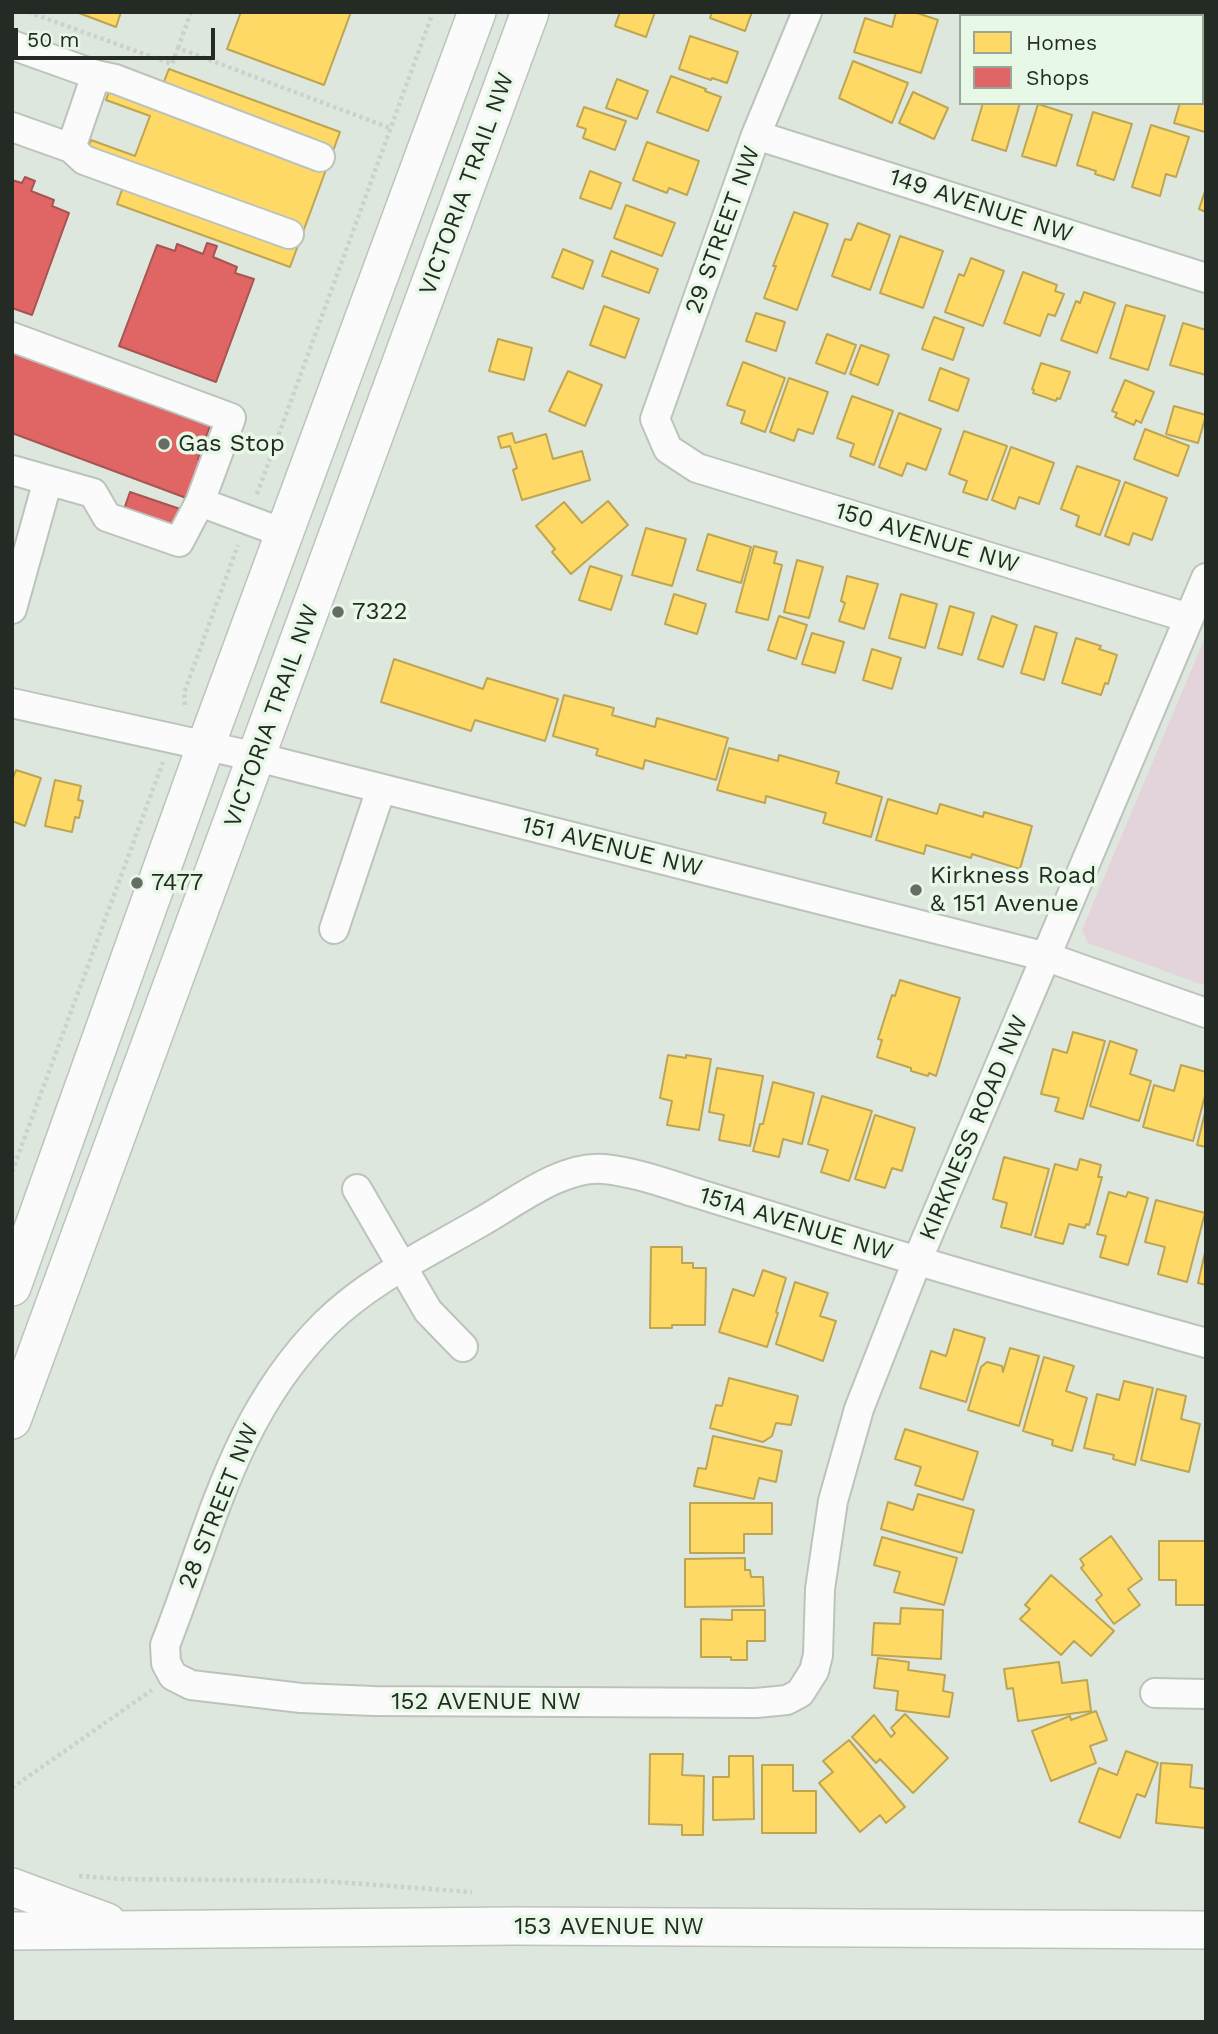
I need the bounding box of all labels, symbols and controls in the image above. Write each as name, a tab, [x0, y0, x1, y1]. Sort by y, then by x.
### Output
scale bar	[18, 14, 219, 58]
legend	[959, 14, 1204, 105]
text: 50 m	[27, 27, 79, 52]
text: Homes	[1026, 30, 1097, 55]
text: Shops	[1026, 65, 1089, 90]
street label: VICTORIA TRAIL NW	[413, 69, 521, 299]
street label: 29 STREET NW	[679, 142, 767, 318]
street label: 149 AVENUE NW	[886, 163, 1076, 249]
place label: Gas Stop	[178, 430, 285, 458]
marker: Gas Stop	[156, 436, 172, 452]
street label: 150 AVENUE NW	[832, 496, 1022, 580]
place label: 7322	[352, 598, 407, 626]
street label: VICTORIA TRAIL NW	[218, 601, 326, 831]
marker: 7322	[330, 604, 346, 620]
street label: 151 AVENUE NW	[519, 811, 705, 883]
place label: Kirkness Road & 151 Avenue	[930, 862, 1096, 918]
place label: 7477	[151, 869, 203, 897]
marker: 7477	[129, 875, 145, 891]
marker: Kirkness Road & 151 Avenue	[908, 882, 924, 898]
street label: KIRKNESS ROAD NW	[914, 1011, 1034, 1245]
street label: 151A AVENUE NW	[696, 1181, 896, 1267]
street label: 28 STREET NW	[173, 1419, 265, 1593]
street label: 152 AVENUE NW	[391, 1688, 581, 1716]
street label: 153 AVENUE NW	[514, 1913, 704, 1941]

